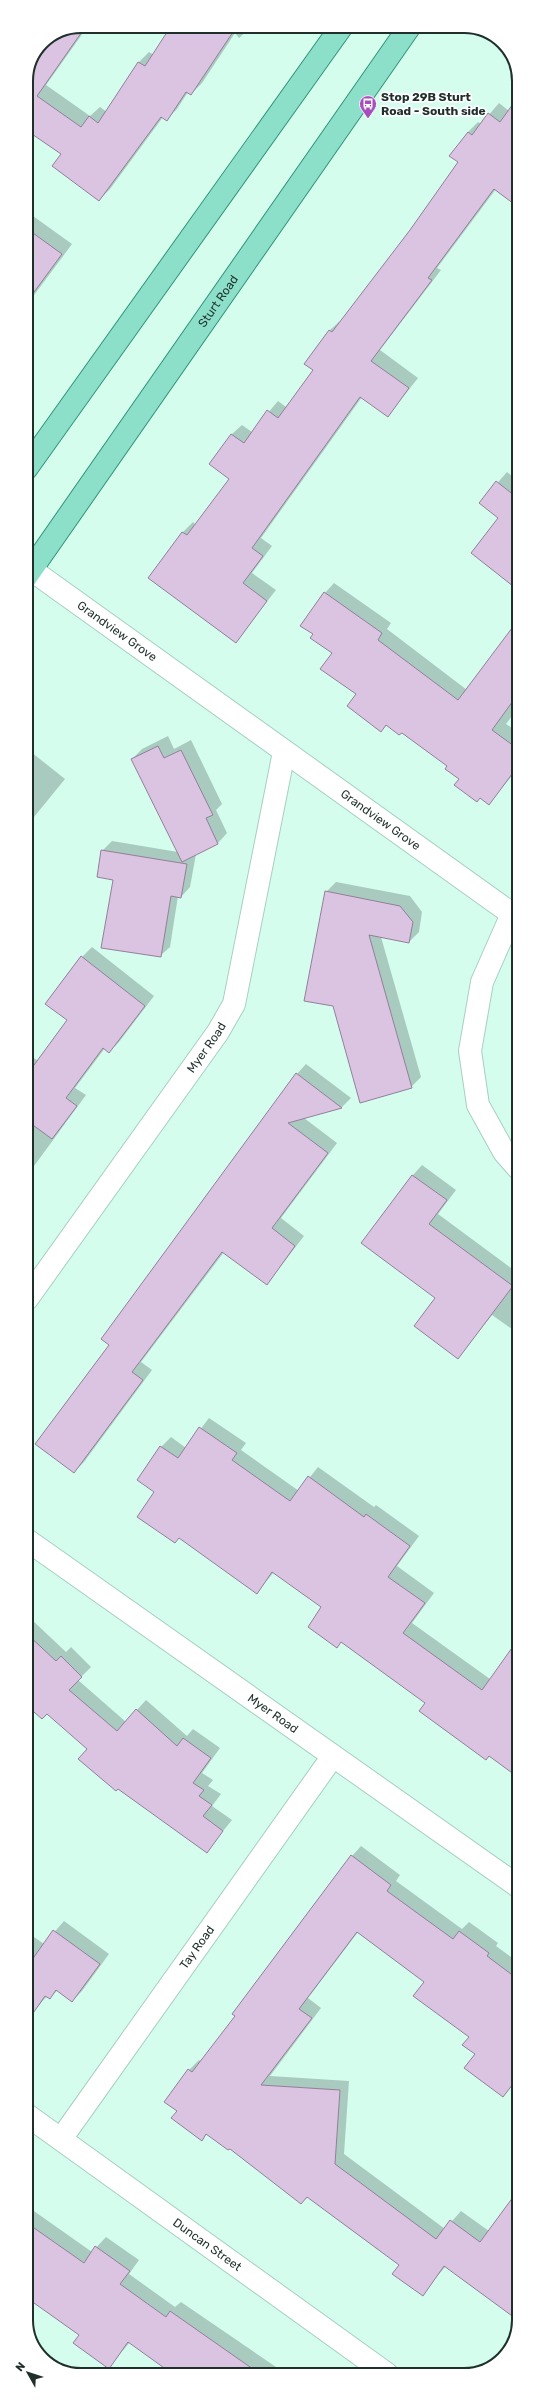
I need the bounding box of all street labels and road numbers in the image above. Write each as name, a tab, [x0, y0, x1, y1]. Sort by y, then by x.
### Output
street label: Sturt Road	[195, 273, 241, 330]
street label: Grandview Grove	[75, 598, 160, 665]
street label: Grandview Grove	[338, 787, 423, 853]
street label: Myer Road	[184, 1020, 229, 1076]
street label: Myer Road	[245, 1691, 301, 1736]
street label: Tay Road	[177, 1923, 217, 1972]
street label: Duncan Street	[170, 2215, 244, 2274]

